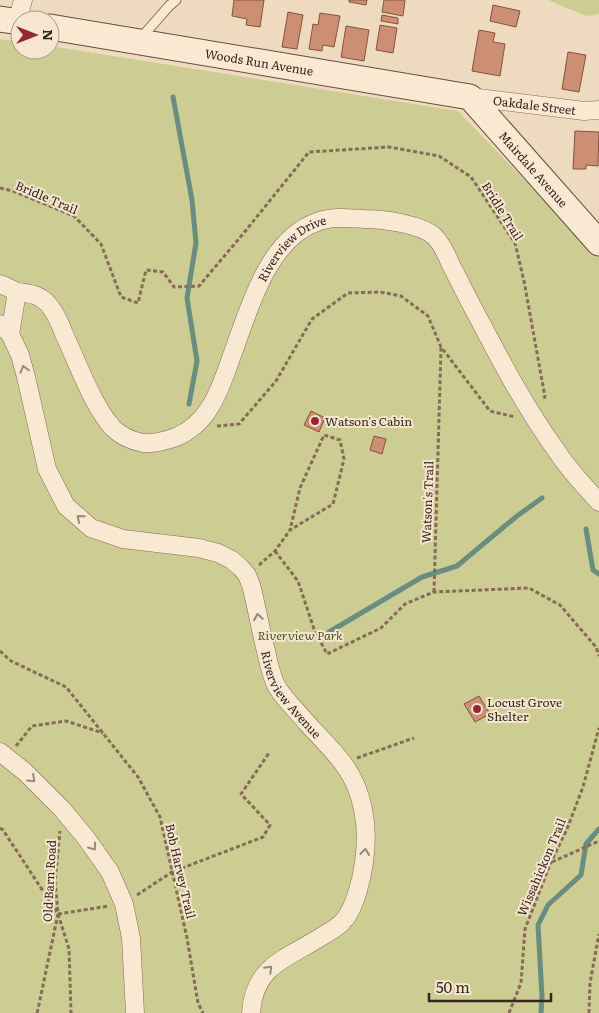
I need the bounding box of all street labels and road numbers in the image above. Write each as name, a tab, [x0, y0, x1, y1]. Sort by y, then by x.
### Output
street label: Woods Run Avenue	[204, 44, 315, 80]
street label: Oakdale Street	[492, 91, 577, 119]
street label: Mairdale Avenue	[495, 127, 572, 211]
street label: Bridle Trail	[13, 176, 81, 218]
street label: Bridle Trail	[478, 178, 528, 244]
street label: Riverview Drive	[253, 211, 328, 285]
street label: Watson's Trail	[417, 460, 437, 544]
street label: Riverview Avenue	[257, 649, 326, 742]
street label: Wissahickon Trail	[512, 815, 570, 919]
street label: Bob Harvey Trail	[161, 822, 201, 920]
street label: Old Barn Road	[38, 839, 60, 922]

